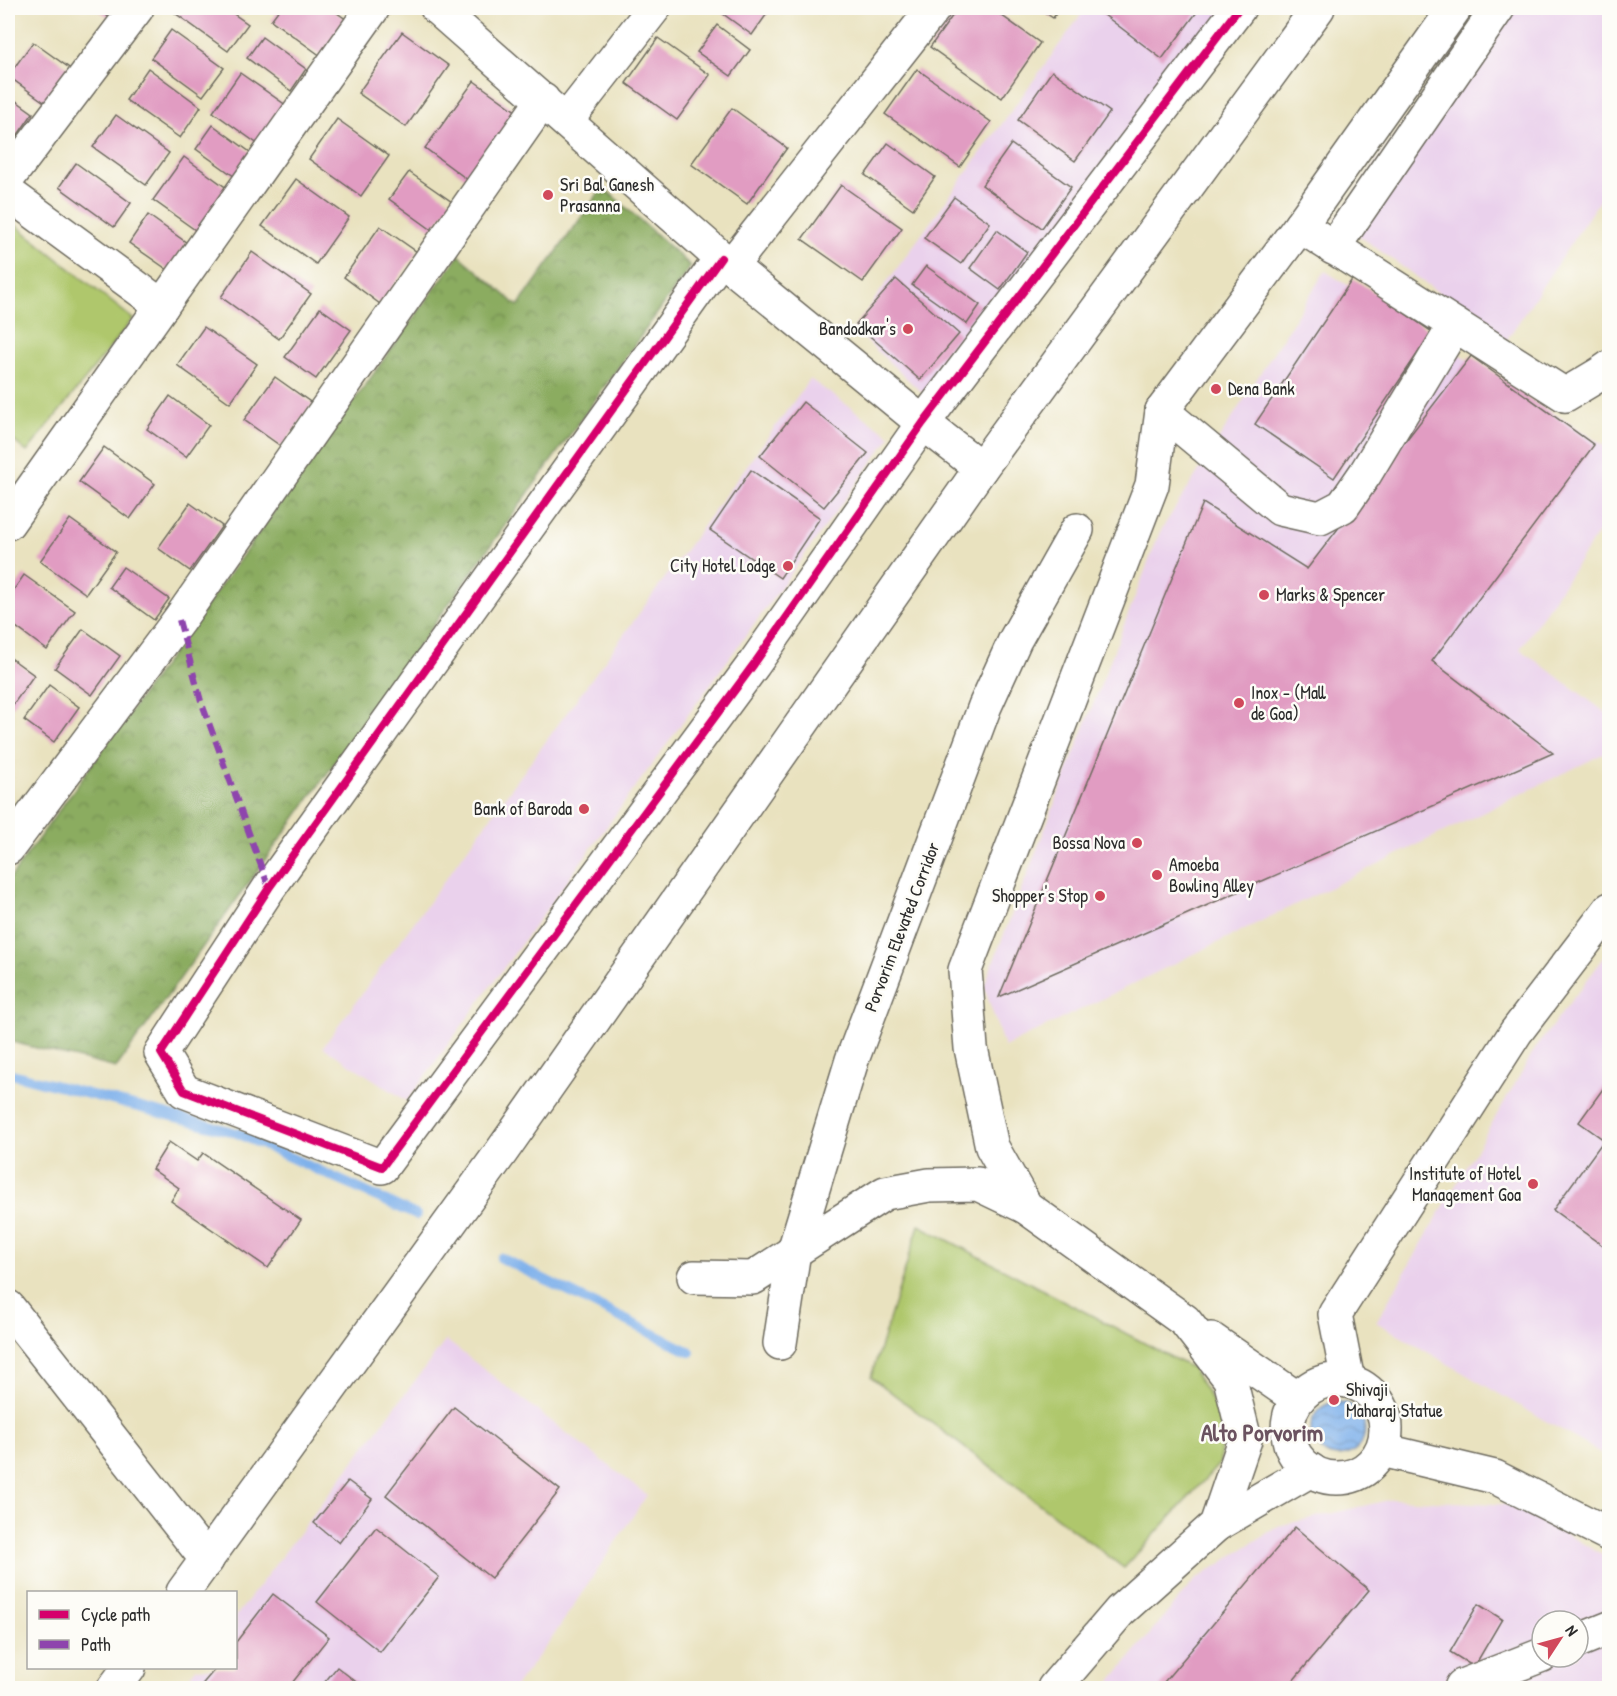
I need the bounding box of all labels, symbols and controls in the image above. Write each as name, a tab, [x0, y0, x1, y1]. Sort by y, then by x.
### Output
place label: Sri Bal Ganesh Prasanna	[560, 172, 654, 218]
marker: Sri Bal Ganesh Prasanna	[541, 188, 555, 202]
place label: Bandodkar's	[819, 316, 896, 341]
marker: Bandodkar's	[901, 322, 915, 336]
place label: Dena Bank	[1228, 376, 1295, 401]
marker: Dena Bank	[1209, 382, 1223, 396]
place label: City Hotel Lodge	[670, 553, 776, 578]
marker: City Hotel Lodge	[781, 559, 795, 573]
place label: Marks & Spencer	[1276, 582, 1385, 607]
marker: Marks & Spencer	[1257, 588, 1271, 602]
place label: Inox - (Mall de Goa)	[1251, 680, 1326, 726]
marker: Inox - (Mall de Goa)	[1232, 696, 1246, 710]
place label: Bank of Baroda	[474, 796, 572, 821]
marker: Bank of Baroda	[577, 802, 591, 816]
place label: Bossa Nova	[1052, 830, 1125, 855]
marker: Bossa Nova	[1130, 836, 1144, 850]
street label: Porvorim Elevated Corridor	[858, 838, 945, 1015]
place label: Amoeba Bowling Alley	[1169, 852, 1255, 898]
marker: Amoeba Bowling Alley	[1150, 868, 1164, 882]
place label: Shopper's Stop	[992, 883, 1088, 908]
marker: Shopper's Stop	[1093, 889, 1107, 903]
place label: Institute of Hotel Management Goa	[1409, 1161, 1521, 1207]
marker: Institute of Hotel Management Goa	[1526, 1177, 1540, 1191]
place label: Shivaji Maharaj Statue	[1346, 1377, 1443, 1423]
marker: Shivaji Maharaj Statue	[1327, 1393, 1341, 1407]
district label: Alto Porvorim	[1201, 1416, 1323, 1448]
legend	[27, 1591, 237, 1669]
text: Cycle path	[81, 1602, 151, 1627]
north arrow	[1530, 1609, 1590, 1669]
text: N	[1561, 1620, 1584, 1640]
text: Path	[81, 1632, 111, 1657]

